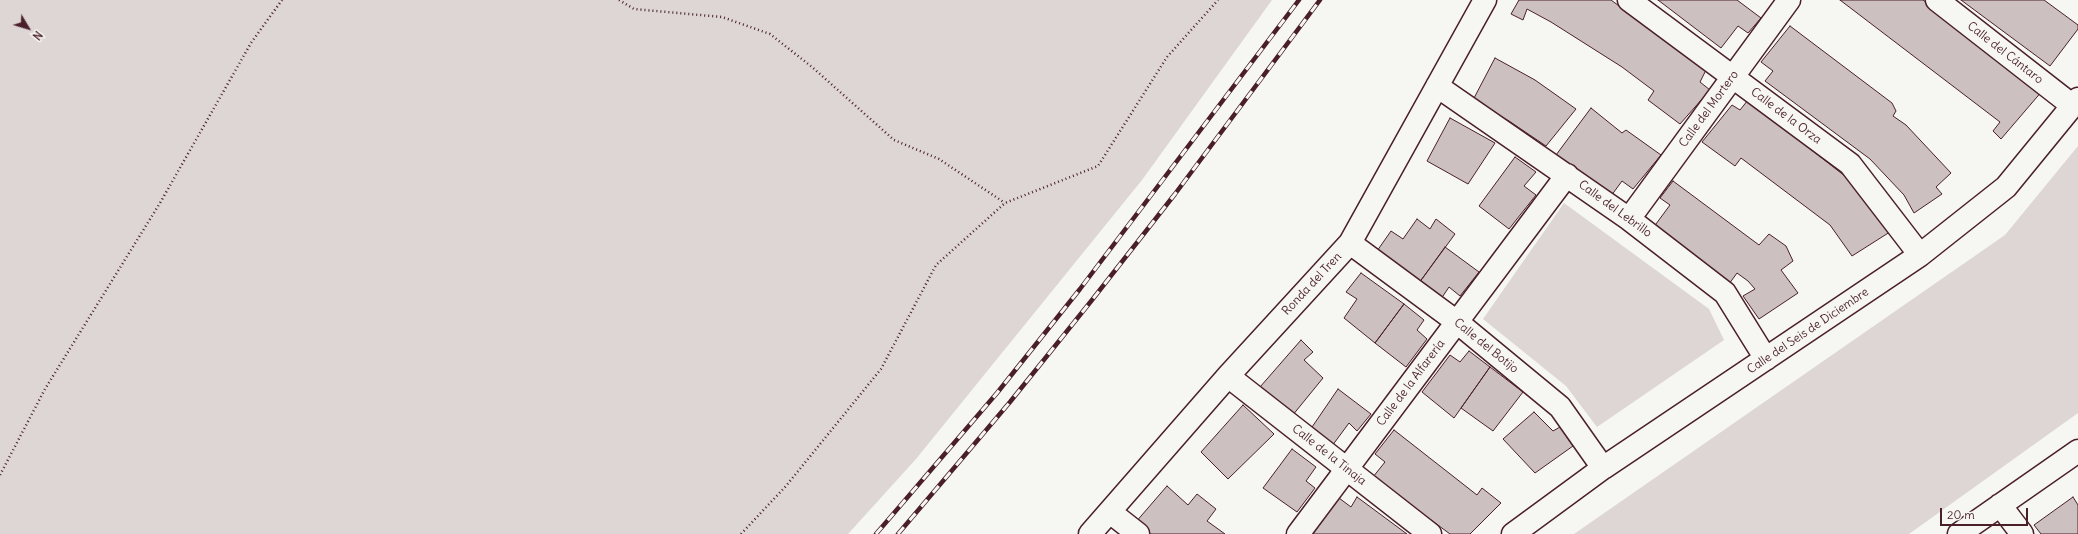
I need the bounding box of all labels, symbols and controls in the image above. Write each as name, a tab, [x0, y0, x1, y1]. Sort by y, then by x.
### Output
north arrow	[8, 8, 48, 48]
street label: Calle del Cántaro	[1964, 19, 2046, 87]
text: N	[30, 28, 45, 43]
street label: Calle del Mortero	[1676, 68, 1742, 150]
street label: Calle de la Orza	[1748, 85, 1824, 147]
street label: Calle del Lebrillo	[1575, 178, 1655, 240]
street label: Ronda del Tren	[1279, 250, 1345, 318]
street label: Calle del Seis de Diciembre	[1745, 285, 1871, 377]
street label: Calle del Botijo	[1451, 316, 1521, 376]
street label: Calle de la Alfarería	[1374, 337, 1448, 429]
street label: Calle de la Tinaja	[1289, 422, 1369, 488]
scale bar	[1942, 500, 2030, 526]
text: 20 m	[1947, 507, 1975, 522]

